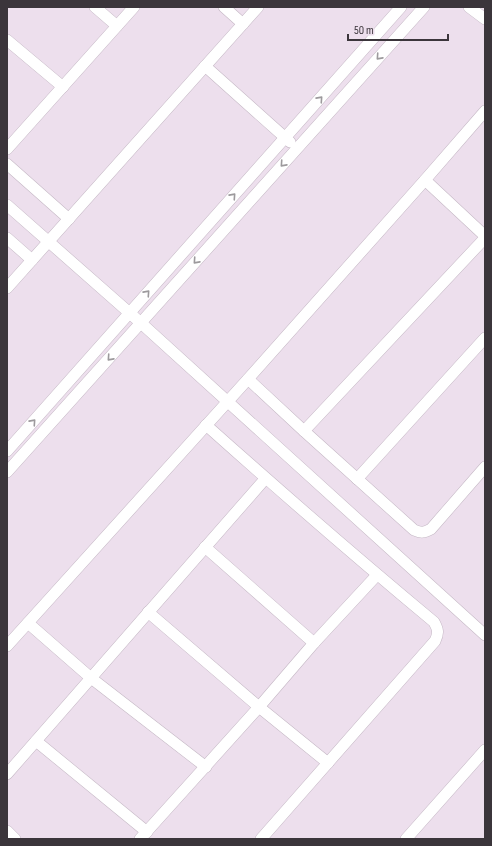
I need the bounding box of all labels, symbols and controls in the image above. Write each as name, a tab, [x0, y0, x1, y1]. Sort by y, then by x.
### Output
scale bar	[348, 16, 448, 42]
text: 50 m	[354, 23, 374, 38]
one-way arrow	[377, 52, 384, 60]
one-way arrow	[315, 96, 322, 104]
one-way arrow	[281, 159, 288, 167]
one-way arrow	[229, 193, 236, 201]
one-way arrow	[194, 256, 201, 264]
one-way arrow	[142, 291, 149, 298]
one-way arrow	[107, 353, 114, 360]
one-way arrow	[28, 419, 36, 427]

